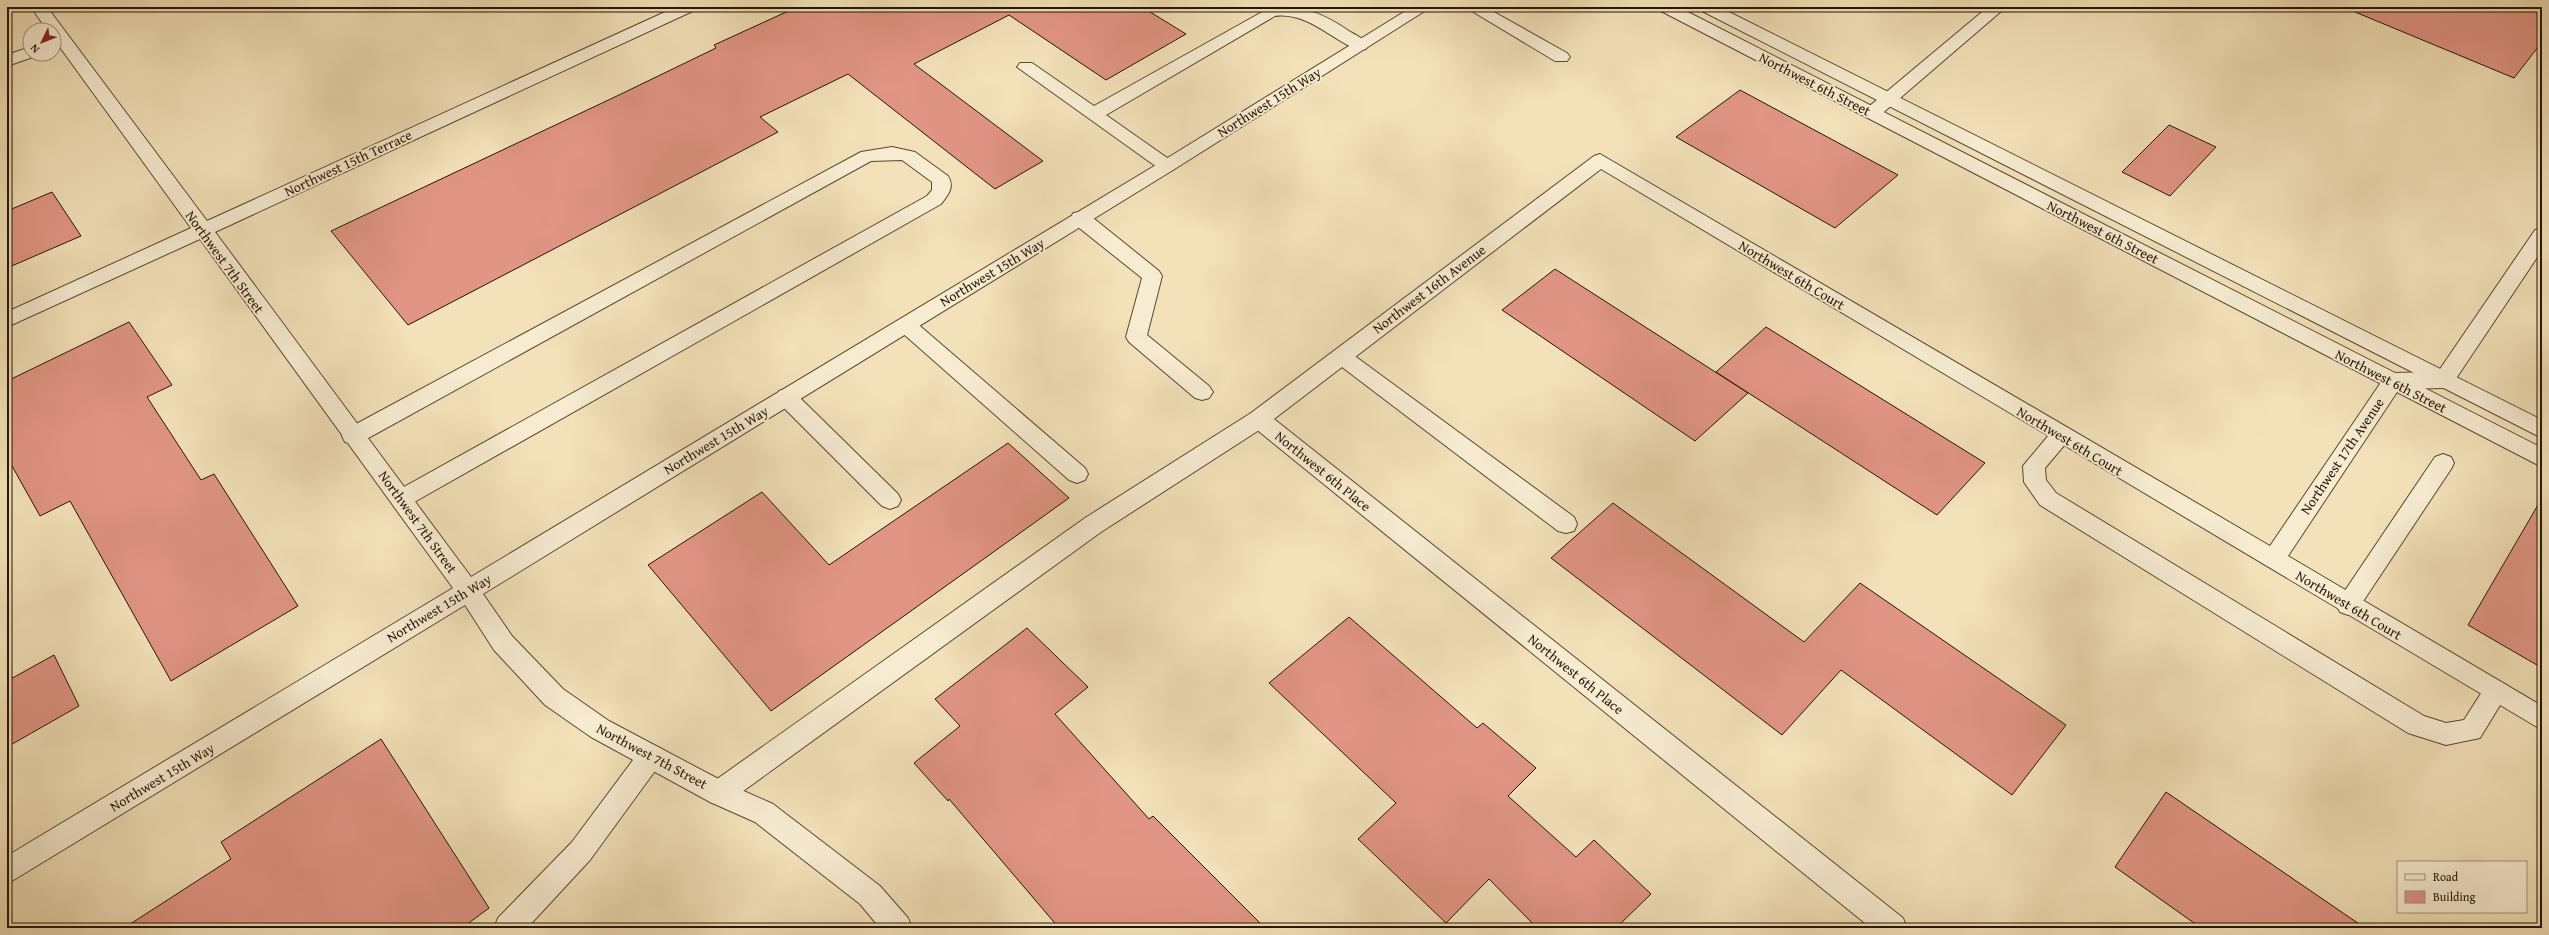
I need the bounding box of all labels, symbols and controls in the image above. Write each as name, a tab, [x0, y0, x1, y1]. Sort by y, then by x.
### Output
north arrow	[22, 22, 62, 62]
text: N	[26, 40, 43, 57]
street label: Northwest 6th Street	[1756, 47, 1874, 121]
street label: Northwest 15th Way	[1213, 62, 1325, 142]
street label: Northwest 15th Terrace	[281, 124, 415, 201]
street label: Northwest 6th Street	[2044, 195, 2162, 269]
street label: Northwest 7th Street	[181, 206, 269, 318]
street label: Northwest 15th Way	[936, 233, 1048, 311]
street label: Northwest 6th Court	[1735, 235, 1849, 315]
street label: Northwest 16th Avenue	[1368, 240, 1490, 338]
street label: Northwest 6th Street	[2332, 344, 2450, 418]
street label: Northwest 17th Avenue	[2295, 393, 2389, 518]
street label: Northwest 15th Way	[660, 401, 772, 479]
street label: Northwest 6th Court	[2013, 401, 2127, 481]
street label: Northwest 6th Place	[1271, 426, 1376, 516]
street label: Northwest 7th Street	[374, 466, 462, 578]
street label: Northwest 6th Court	[2292, 565, 2406, 645]
street label: Northwest 15th Way	[383, 569, 495, 647]
street label: Northwest 6th Place	[1524, 629, 1629, 719]
street label: Northwest 7th Street	[593, 718, 711, 794]
street label: Northwest 15th Way	[106, 738, 218, 816]
legend	[2397, 861, 2527, 913]
text: Road	[2433, 868, 2459, 885]
text: Building	[2433, 888, 2476, 905]

